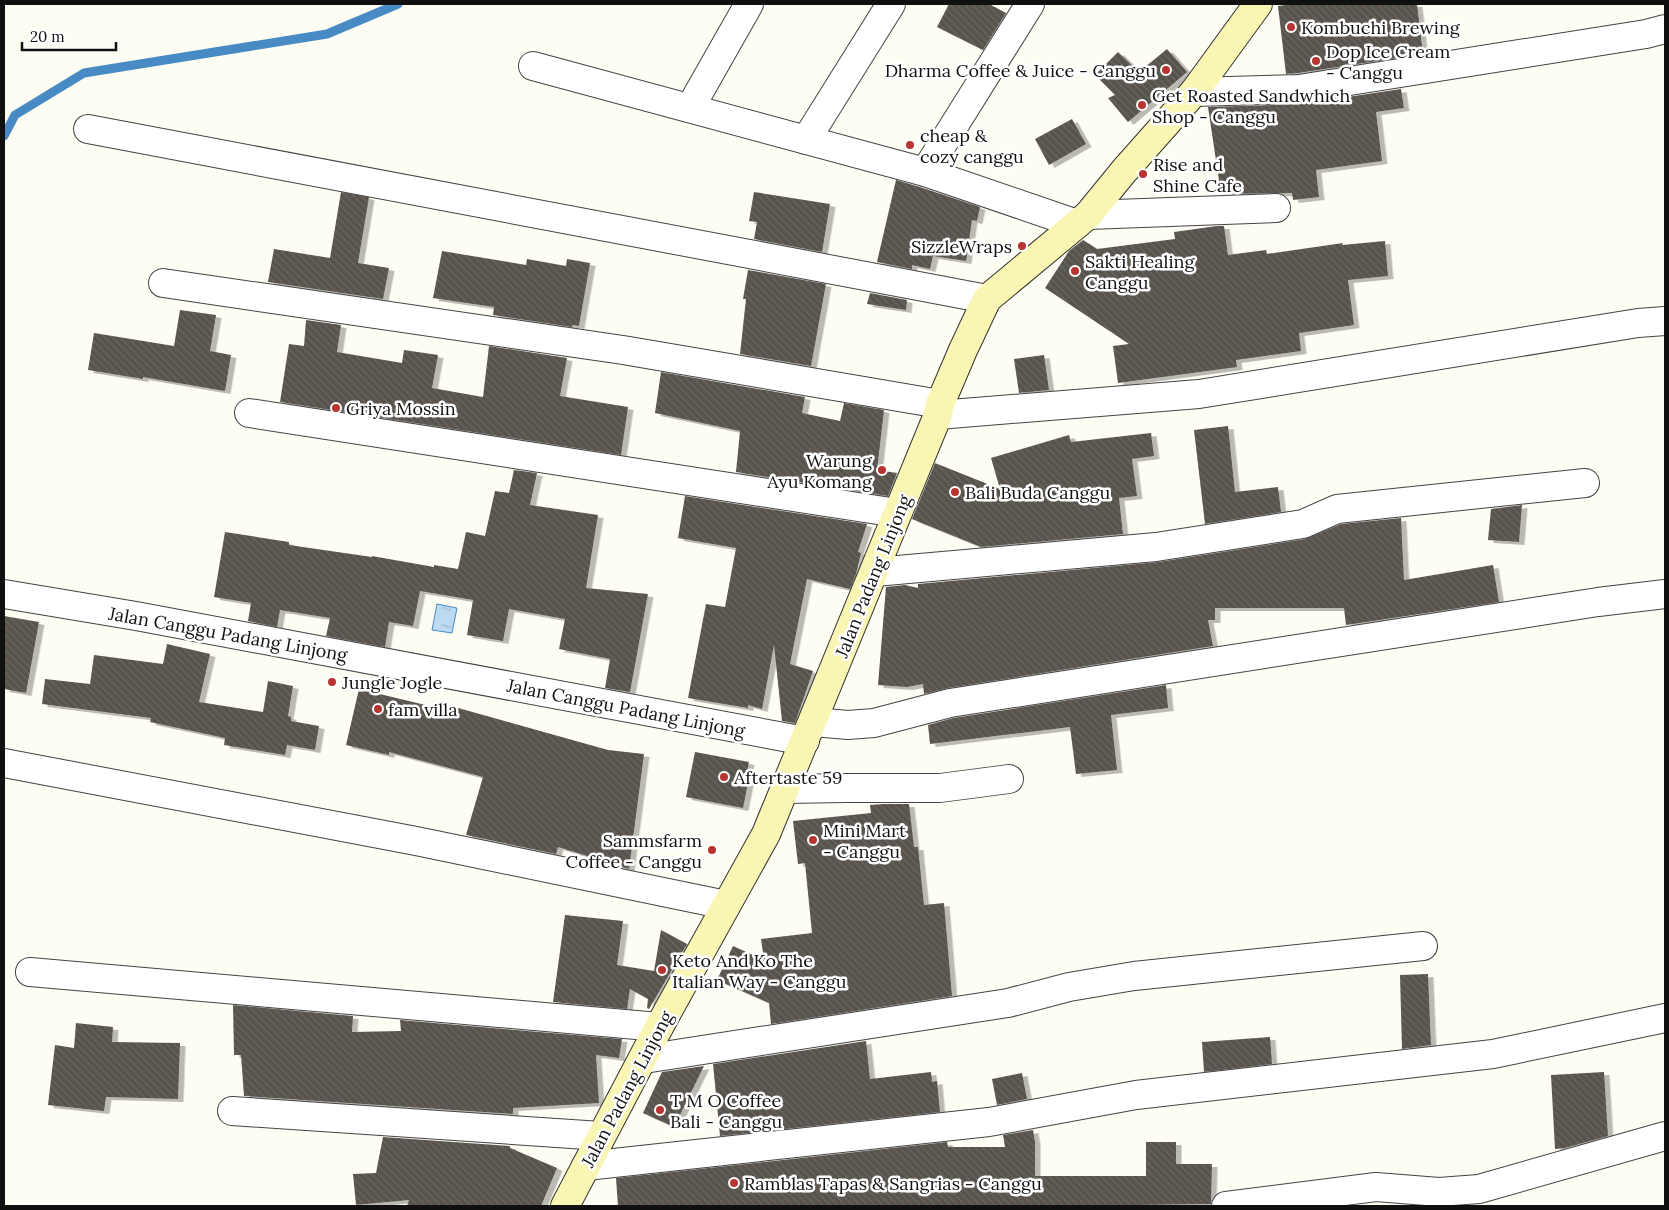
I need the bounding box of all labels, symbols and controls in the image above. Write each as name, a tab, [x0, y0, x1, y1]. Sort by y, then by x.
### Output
place label: Kombuchi Brewing	[1301, 16, 1461, 39]
scale bar	[22, 20, 116, 52]
marker: Kombuchi Brewing	[1285, 21, 1297, 33]
text: 20 m	[30, 27, 65, 46]
place label: Dop Ice Cream - Canggu	[1326, 40, 1450, 84]
marker: Dop Ice Cream - Canggu	[1310, 55, 1322, 67]
place label: Dharma Coffee & Juice - Canggu	[885, 59, 1156, 82]
marker: Dharma Coffee & Juice - Canggu	[1160, 64, 1172, 76]
place label: Get Roasted Sandwhich Shop - Canggu	[1152, 84, 1350, 128]
marker: Get Roasted Sandwhich Shop - Canggu	[1136, 99, 1148, 111]
place label: cheap & cozy canggu	[920, 124, 1024, 168]
marker: cheap & cozy canggu	[904, 139, 916, 151]
place label: Rise and Shine Cafe	[1153, 153, 1242, 197]
marker: Rise and Shine Cafe	[1137, 168, 1149, 180]
place label: SizzleWraps	[911, 235, 1012, 258]
marker: SizzleWraps	[1016, 240, 1028, 252]
place label: Sakti Healing Canggu	[1085, 250, 1195, 294]
marker: Sakti Healing Canggu	[1069, 265, 1081, 277]
place label: Griya Mossin	[346, 397, 456, 420]
marker: Griya Mossin	[330, 402, 342, 414]
place label: Warung Ayu Komang	[766, 449, 873, 493]
marker: Warung Ayu Komang	[876, 464, 888, 476]
place label: Bali Buda Canggu	[965, 481, 1110, 504]
marker: Bali Buda Canggu	[949, 486, 961, 498]
street label: Jalan Padang Linjong	[829, 490, 917, 662]
street label: Jalan Canggu Padang Linjong	[106, 601, 350, 667]
place label: Jungle Jogle	[341, 671, 443, 694]
street label: Jalan Canggu Padang Linjong	[504, 673, 748, 743]
marker: Jungle Jogle	[326, 676, 338, 688]
place label: fam villa	[388, 698, 457, 721]
marker: fam villa	[372, 703, 384, 715]
place label: Aftertaste 59	[733, 766, 842, 789]
marker: Aftertaste 59	[718, 771, 730, 783]
place label: Mini Mart - Canggu	[823, 819, 906, 863]
place label: Sammsfarm Coffee - Canggu	[566, 829, 702, 873]
marker: Mini Mart - Canggu	[807, 834, 819, 846]
marker: Sammsfarm Coffee - Canggu	[706, 844, 718, 856]
place label: Keto And Ko The Italian Way - Canggu	[672, 949, 847, 993]
marker: Keto And Ko The Italian Way - Canggu	[656, 964, 668, 976]
street label: Jalan Padang Linjong	[576, 1006, 678, 1172]
place label: T M O Coffee Bali - Canggu	[670, 1089, 782, 1133]
marker: T M O Coffee Bali - Canggu	[654, 1104, 666, 1116]
place label: Ramblas Tapas & Sangrias - Canggu	[744, 1172, 1042, 1195]
marker: Ramblas Tapas & Sangrias - Canggu	[728, 1177, 740, 1189]

